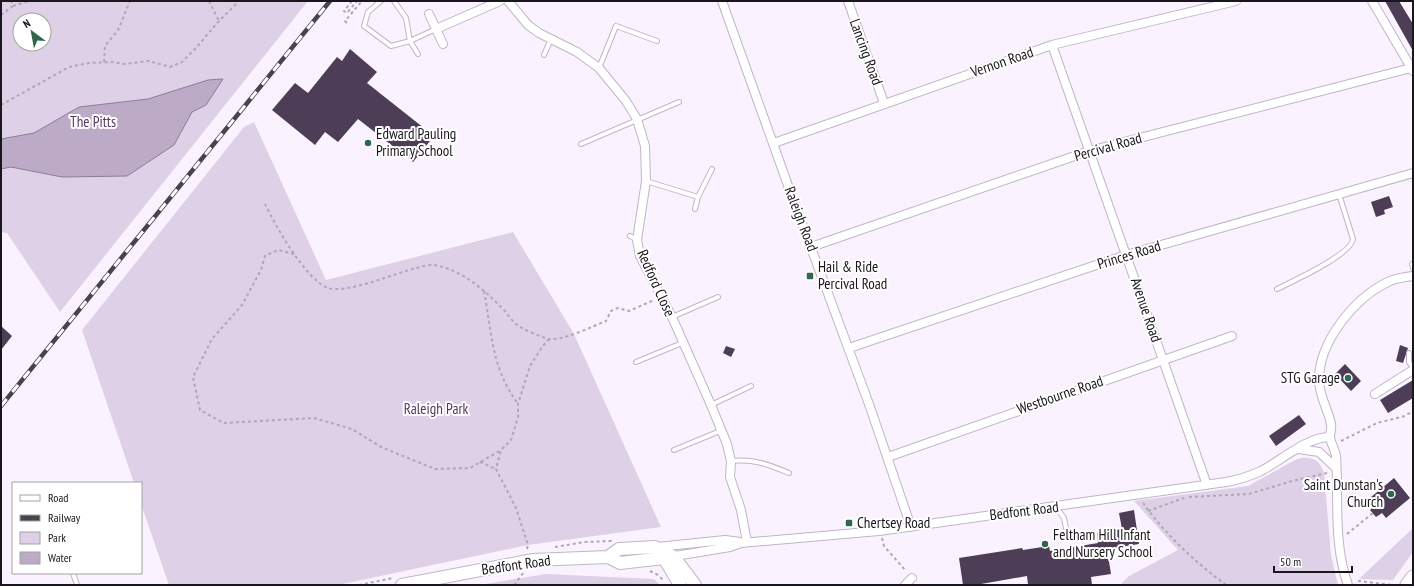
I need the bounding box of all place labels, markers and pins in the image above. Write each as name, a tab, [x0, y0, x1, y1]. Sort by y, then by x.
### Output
place label: Edward Pauling Primary School	[376, 124, 456, 160]
marker: Edward Pauling Primary School	[363, 138, 373, 148]
place label: Hail & Ride Percival Road	[818, 257, 887, 293]
marker: Hail & Ride Percival Road	[805, 271, 815, 281]
place label: STG Garage	[1281, 368, 1340, 387]
marker: STG Garage	[1343, 373, 1353, 383]
place label: Saint Dunstan's Church	[1304, 475, 1383, 511]
marker: Saint Dunstan's Church	[1386, 489, 1396, 499]
place label: Chertsey Road	[857, 513, 930, 532]
marker: Chertsey Road	[844, 518, 854, 528]
place label: Feltham Hill Infant and Nursery School	[1053, 525, 1153, 561]
marker: Feltham Hill Infant and Nursery School	[1040, 539, 1050, 549]

